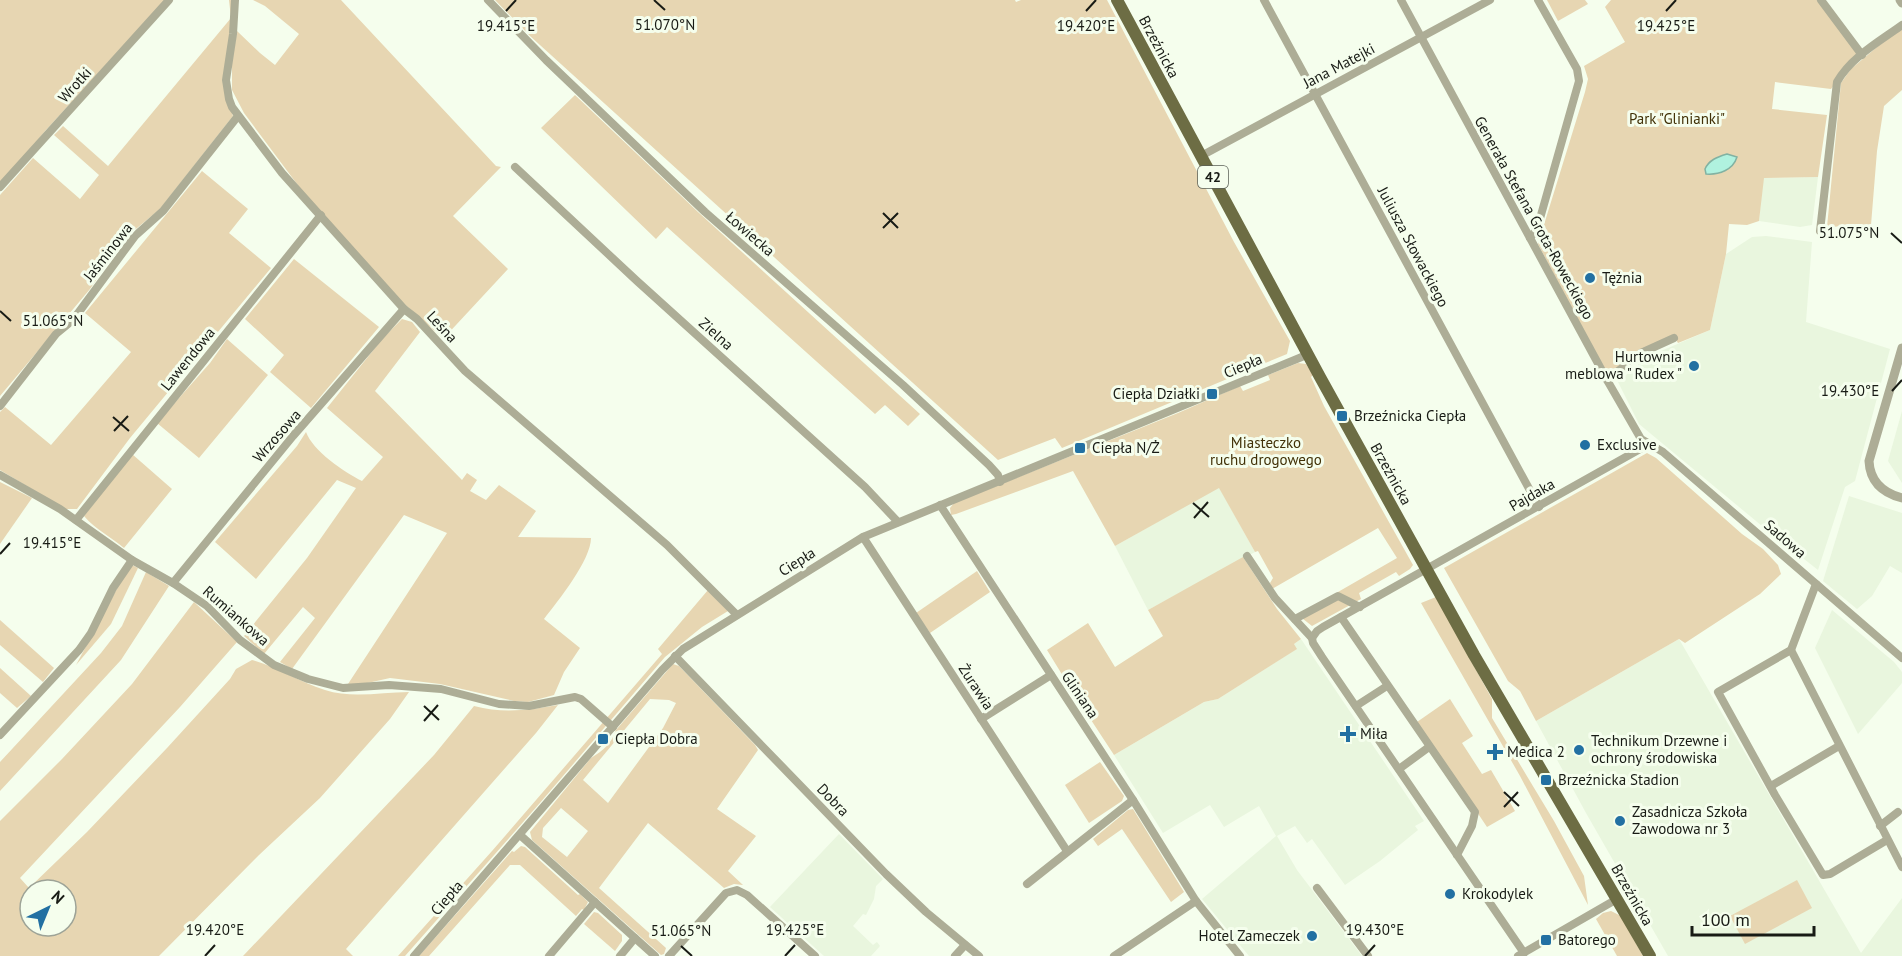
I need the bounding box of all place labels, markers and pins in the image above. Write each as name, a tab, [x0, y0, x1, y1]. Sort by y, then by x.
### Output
place label: Tężnia	[1602, 268, 1642, 287]
marker: Tężnia	[1583, 271, 1597, 285]
place label: Hurtownia meblowa " Rudex "	[1565, 347, 1682, 383]
marker: Hurtownia meblowa " Rudex "	[1687, 359, 1701, 373]
place label: Ciepła Działki	[1113, 384, 1200, 403]
marker: Ciepła Działki	[1205, 387, 1219, 401]
place label: Brzeźnicka Ciepła	[1354, 406, 1466, 425]
marker: Brzeźnicka Ciepła	[1335, 409, 1349, 423]
place label: Exclusive	[1597, 435, 1657, 454]
place label: Ciepła N/Ż	[1092, 438, 1160, 457]
marker: Exclusive	[1578, 438, 1592, 452]
marker: Ciepła N/Ż	[1073, 441, 1087, 455]
place label: Miła	[1360, 724, 1388, 743]
marker: Miła	[1341, 727, 1355, 741]
place label: Ciepła Dobra	[615, 729, 698, 748]
place label: Technikum Drzewne i ochrony środowiska	[1591, 731, 1727, 767]
marker: Ciepła Dobra	[596, 732, 610, 746]
place label: Medica 2	[1507, 742, 1565, 761]
marker: Technikum Drzewne i ochrony środowiska	[1572, 743, 1586, 757]
marker: Medica 2	[1488, 745, 1502, 759]
place label: Brzeźnicka Stadion	[1558, 770, 1679, 789]
marker: Brzeźnicka Stadion	[1539, 773, 1553, 787]
place label: Zasadnicza Szkoła Zawodowa nr 3	[1632, 802, 1748, 838]
marker: Zasadnicza Szkoła Zawodowa nr 3	[1613, 814, 1627, 828]
place label: Krokodylek	[1462, 884, 1534, 903]
marker: Krokodylek	[1443, 887, 1457, 901]
place label: Hotel Zameczek	[1199, 926, 1301, 945]
marker: Hotel Zameczek	[1305, 929, 1319, 943]
place label: Batorego	[1558, 930, 1616, 949]
marker: Batorego	[1539, 933, 1553, 947]

